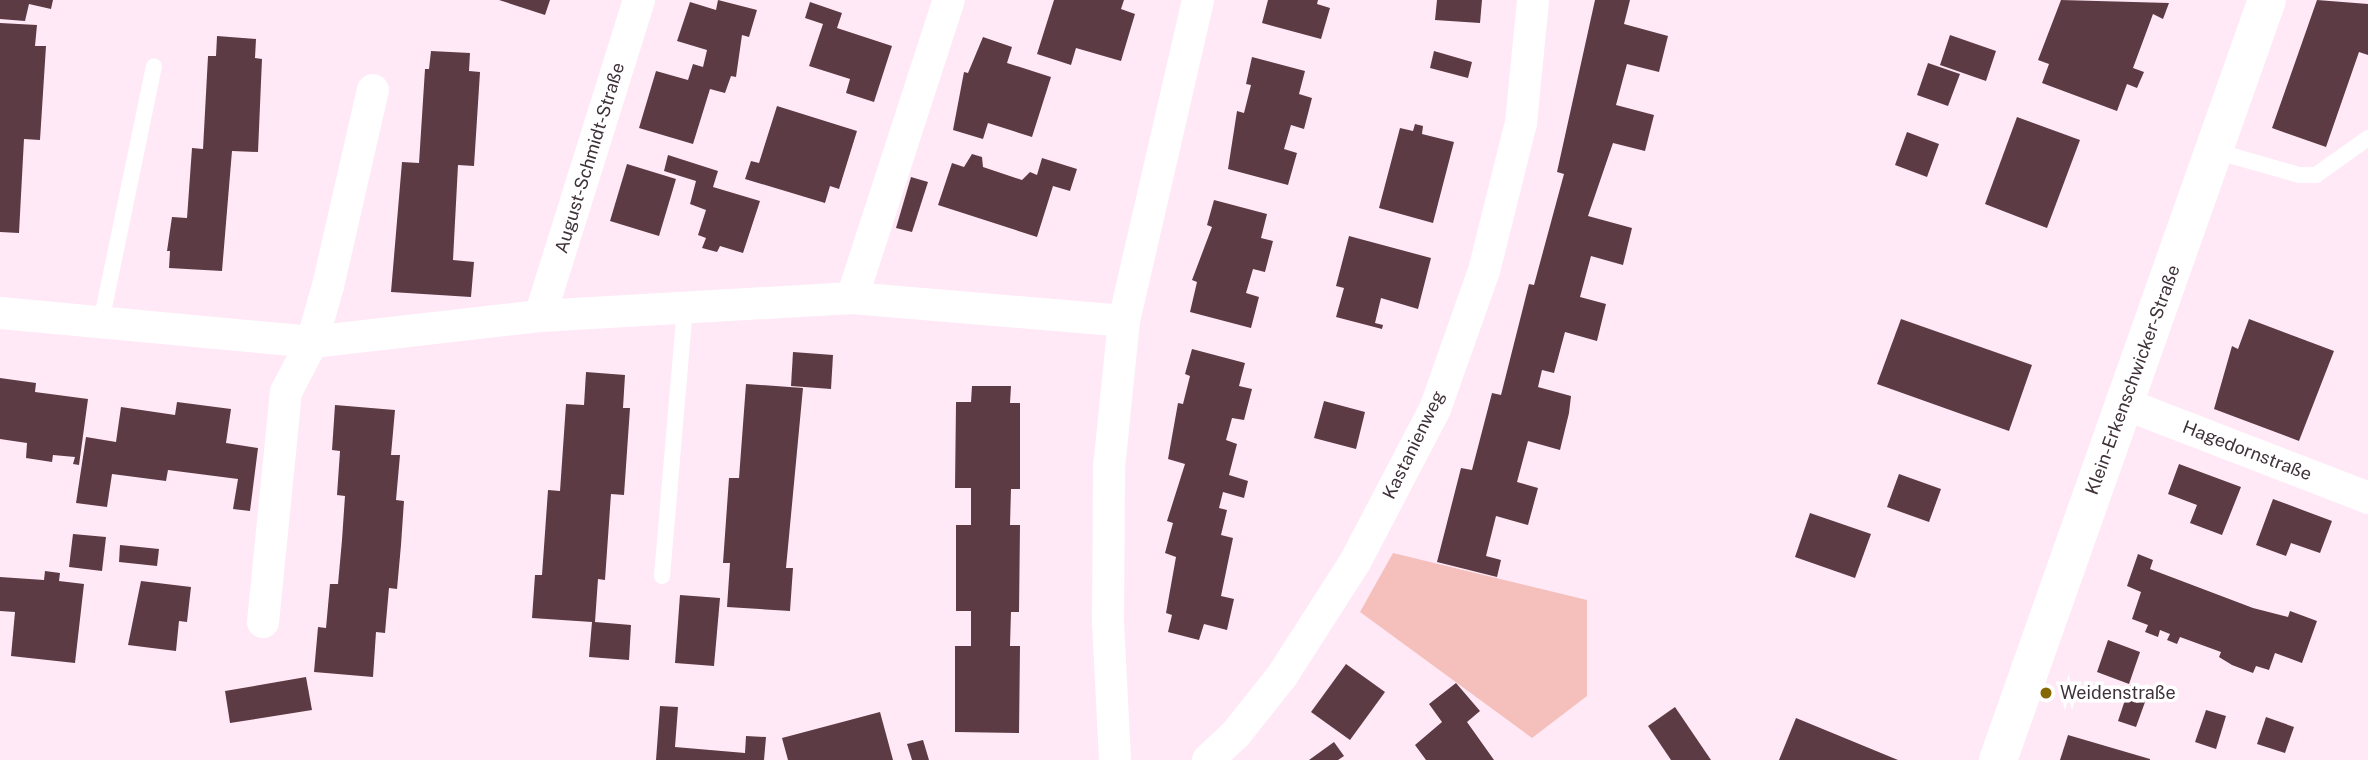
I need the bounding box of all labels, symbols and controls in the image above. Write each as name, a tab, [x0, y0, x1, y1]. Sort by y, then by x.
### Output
street label: August-Schmidt-Straße	[551, 60, 629, 256]
street label: Klein-Erkenschwicker-Straße	[2081, 262, 2185, 498]
street label: Kastanienweg	[1378, 387, 1450, 503]
street label: Hagedornstraße	[2179, 416, 2315, 486]
place label: Weidenstraße	[2060, 682, 2176, 704]
marker: Weidenstraße	[2038, 685, 2054, 701]

